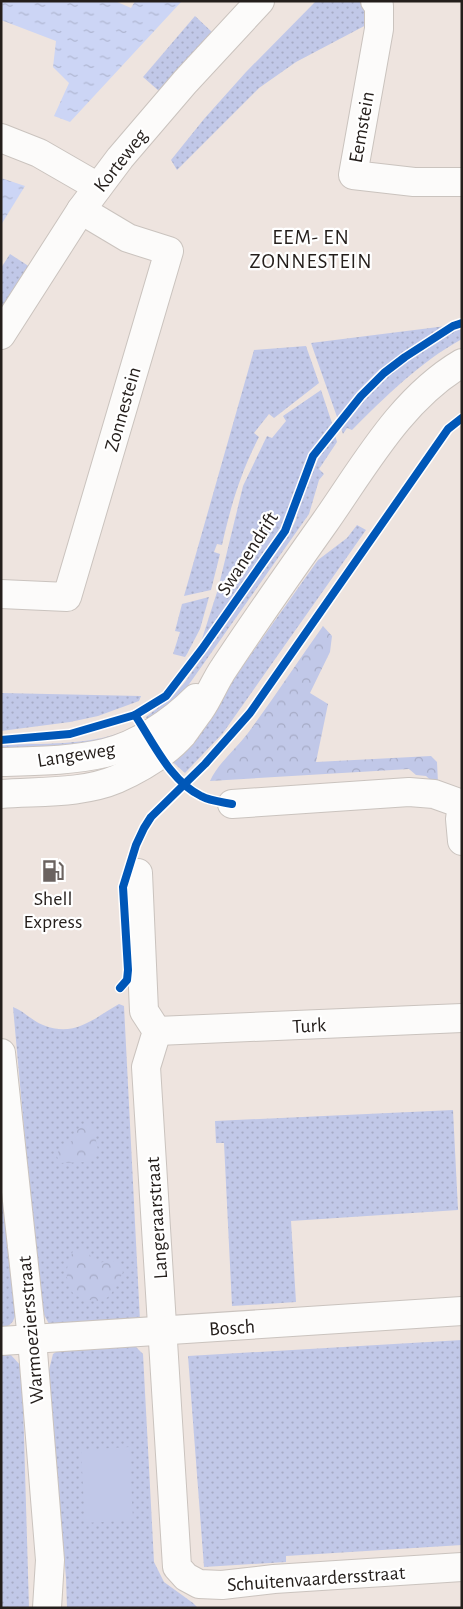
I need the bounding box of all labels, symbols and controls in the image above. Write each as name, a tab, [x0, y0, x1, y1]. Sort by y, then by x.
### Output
street label: Eemstein	[346, 90, 378, 164]
street label: Korteweg	[90, 125, 152, 196]
district label: EEM- EN ZONNESTEIN	[249, 227, 373, 272]
street label: Zonnestein	[101, 365, 145, 454]
street label: Swanendrift	[213, 508, 283, 599]
street label: Langeweg	[36, 739, 117, 771]
fuel station icon: Shell Express	[40, 858, 66, 884]
place label: Shell Express	[24, 889, 82, 932]
street label: Turk	[292, 1015, 327, 1037]
street label: Langeraarstraat	[143, 1155, 171, 1280]
street label: Warmoeziersstraat	[15, 1255, 47, 1405]
street label: Bosch	[208, 1316, 256, 1340]
street label: Schuitenvaardersstraat	[226, 1563, 406, 1595]

